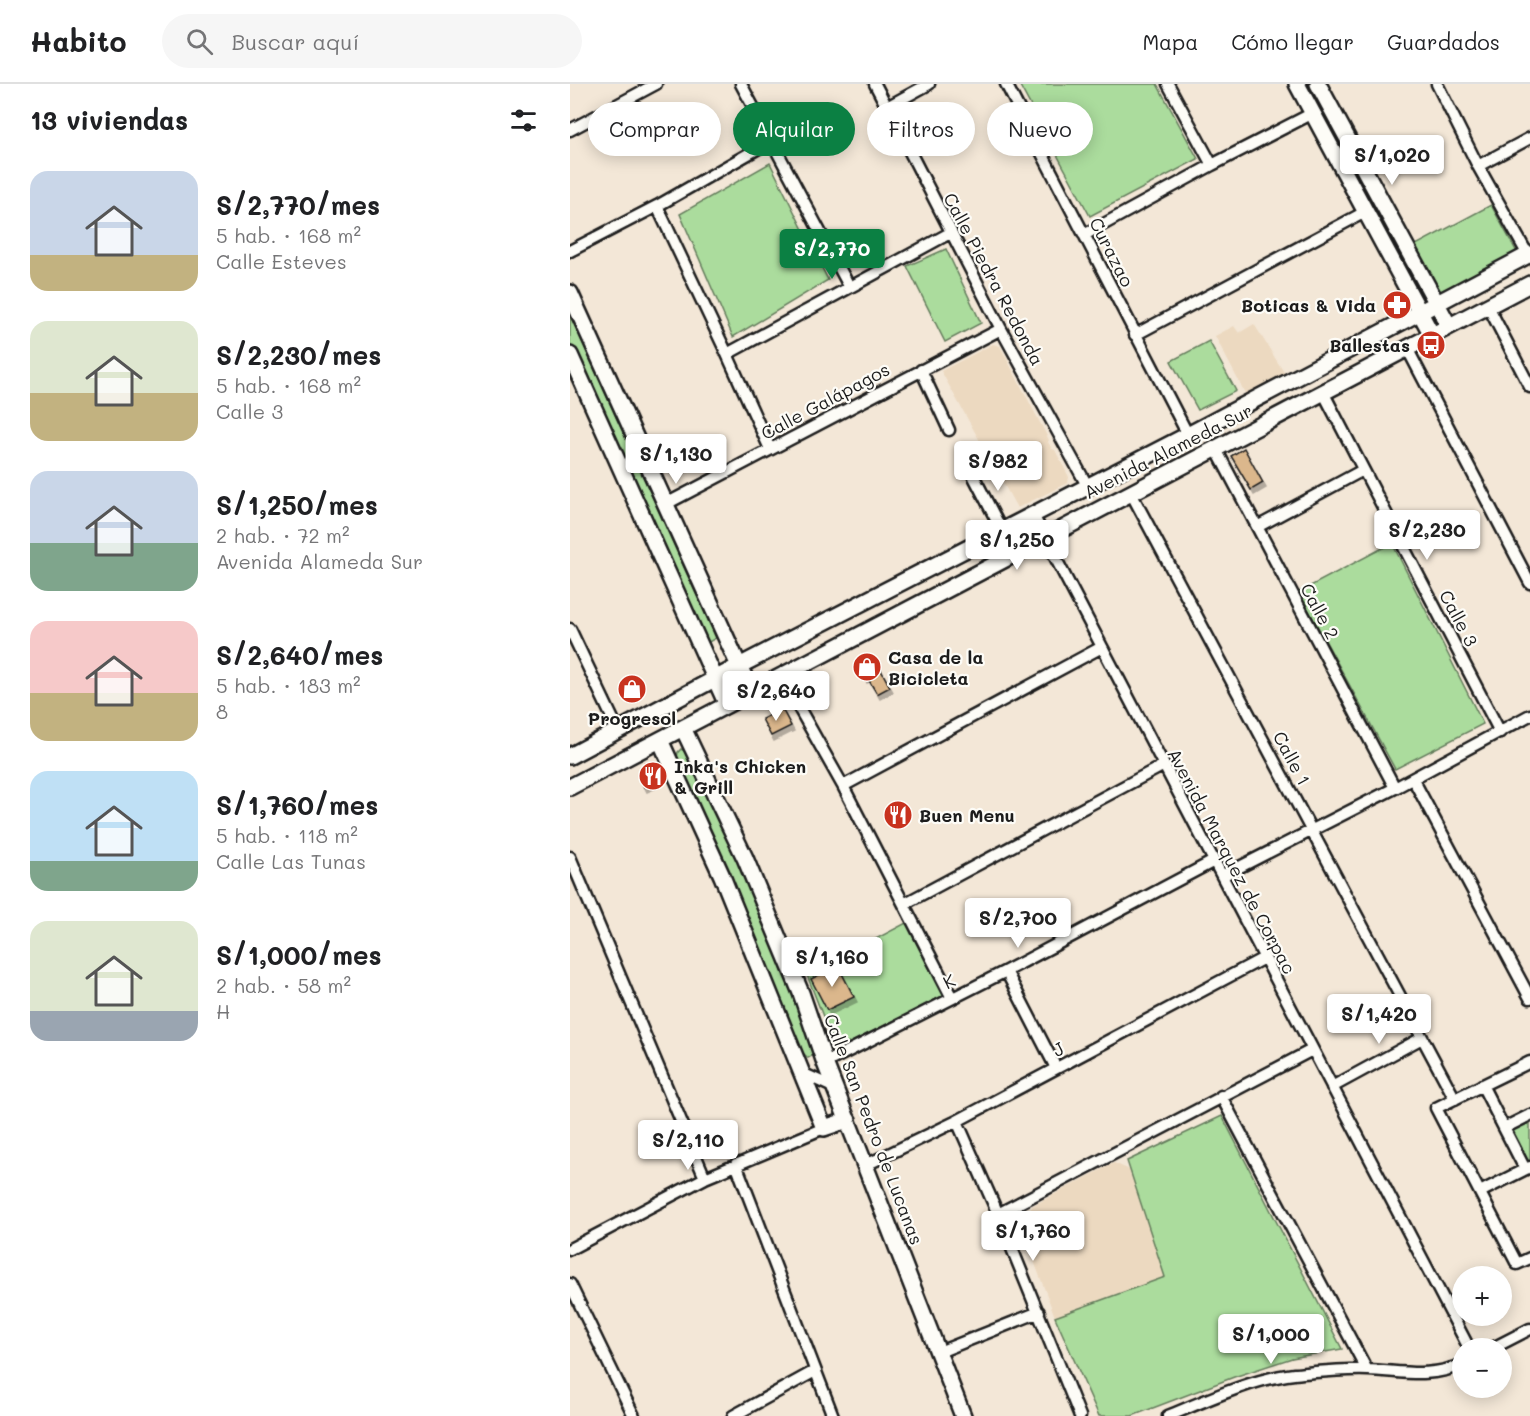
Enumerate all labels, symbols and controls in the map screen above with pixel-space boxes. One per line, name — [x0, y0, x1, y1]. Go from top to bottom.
search box — [162, 14, 582, 68]
text: Habito — [30, 23, 126, 59]
icon: search — [183, 25, 216, 58]
text: Buscar aquí — [231, 27, 359, 56]
text: Mapa — [1142, 28, 1198, 55]
text: Cómo llegar — [1231, 28, 1354, 55]
text: Guardados — [1387, 28, 1500, 55]
chip: Comprar — [588, 102, 721, 156]
chip: Alquilar — [733, 102, 855, 156]
chip: Filtros — [867, 102, 975, 156]
chip: Nuevo — [987, 102, 1093, 156]
text: 13 viviendas — [30, 103, 188, 137]
icon: filters — [507, 104, 540, 137]
pin: S/1,020 — [1337, 135, 1447, 186]
text: S/1,020 — [1354, 141, 1430, 167]
text: S/2,770/mes — [216, 188, 380, 222]
street label: Calle Piedra Redonda — [938, 188, 1050, 370]
icon: home — [78, 195, 150, 267]
street label: Curazao — [1084, 213, 1140, 291]
text: 5 hab. · 168 m² — [216, 222, 361, 248]
pin: S/2,770 — [777, 229, 887, 280]
text: S/2,770 — [794, 235, 870, 261]
text: Calle Esteves — [216, 248, 347, 274]
pharmacy icon: Boticas & Vida — [1381, 289, 1413, 321]
place label: Boticas & Vida — [1241, 293, 1376, 317]
bus stop icon: Ballestas — [1415, 329, 1447, 361]
place label: Ballestas — [1329, 333, 1410, 357]
text: S/2,230/mes — [216, 338, 381, 372]
icon: home — [78, 345, 150, 417]
street label: Calle Galápagos — [756, 357, 894, 445]
text: 5 hab. · 168 m² — [216, 372, 361, 398]
text: Calle 3 — [216, 398, 283, 424]
street label: Avenida Alameda Sur — [1080, 398, 1256, 504]
pin: S/1,130 — [621, 434, 731, 485]
text: S/1,130 — [640, 440, 712, 466]
pin: S/982 — [956, 441, 1040, 492]
text: S/982 — [968, 447, 1028, 473]
text: S/1,250/mes — [216, 488, 378, 522]
icon: home — [78, 495, 150, 567]
pin: S/2,230 — [1372, 510, 1482, 561]
text: S/2,230 — [1388, 516, 1466, 542]
pin: S/1,250 — [962, 520, 1072, 571]
text: 2 hab. · 72 m² — [216, 522, 350, 548]
text: S/1,250 — [980, 526, 1054, 552]
text: Avenida Alameda Sur — [216, 548, 423, 574]
street label: Calle 2 — [1295, 579, 1345, 643]
street label: Calle 3 — [1434, 586, 1484, 650]
text: S/2,640/mes — [216, 638, 383, 672]
icon: home — [78, 645, 150, 717]
place label: Casa de la Bicicleta — [888, 645, 984, 690]
shop icon: Casa de la Bicicleta — [851, 651, 883, 683]
pin: S/2,640 — [721, 671, 831, 722]
text: 5 hab. · 183 m² — [216, 672, 361, 698]
shop icon: Progresol — [616, 673, 648, 705]
text: S/2,640 — [736, 677, 816, 703]
text: 8 — [216, 698, 228, 724]
place label: Progresol — [588, 706, 676, 730]
street label: Calle 1 — [1268, 727, 1316, 789]
street label: Avenida Marquez de Corpac — [1162, 744, 1302, 978]
place label: Inka's Chicken & Grill — [674, 754, 806, 799]
restaurant icon: Inka's Chicken & Grill — [637, 760, 669, 792]
text: S/1,760/mes — [216, 788, 378, 822]
icon: home — [78, 795, 150, 867]
restaurant icon: Buen Menu — [882, 799, 914, 831]
place label: Buen Menu — [919, 803, 1015, 827]
text: 5 hab. · 118 m² — [216, 822, 358, 848]
text: Calle Las Tunas — [216, 848, 366, 874]
pin: S/2,700 — [963, 898, 1073, 949]
text: S/2,700 — [979, 904, 1057, 930]
pin: S/1,160 — [777, 937, 887, 988]
text: S/1,000/mes — [216, 938, 382, 972]
text: S/1,160 — [795, 943, 869, 969]
icon: home — [78, 945, 150, 1017]
street label: K — [939, 968, 959, 994]
text: 2 hab. · 58 m² — [216, 972, 351, 998]
pin: S/1,420 — [1324, 994, 1434, 1045]
text: H — [216, 998, 230, 1024]
text: S/1,420 — [1341, 1000, 1417, 1026]
street label: Calle San Pedro de Lucanas — [819, 1010, 929, 1248]
street label: J — [1048, 1036, 1068, 1062]
pin: S/2,110 — [633, 1120, 743, 1171]
text: S/2,110 — [652, 1126, 724, 1152]
pin: S/1,760 — [978, 1211, 1088, 1262]
text: S/1,760 — [995, 1217, 1071, 1243]
map controls — [1452, 1266, 1512, 1398]
button: + — [1452, 1266, 1512, 1326]
pin: S/1,000 — [1216, 1314, 1326, 1365]
text: S/1,000 — [1232, 1320, 1310, 1346]
button: − — [1452, 1338, 1512, 1398]

